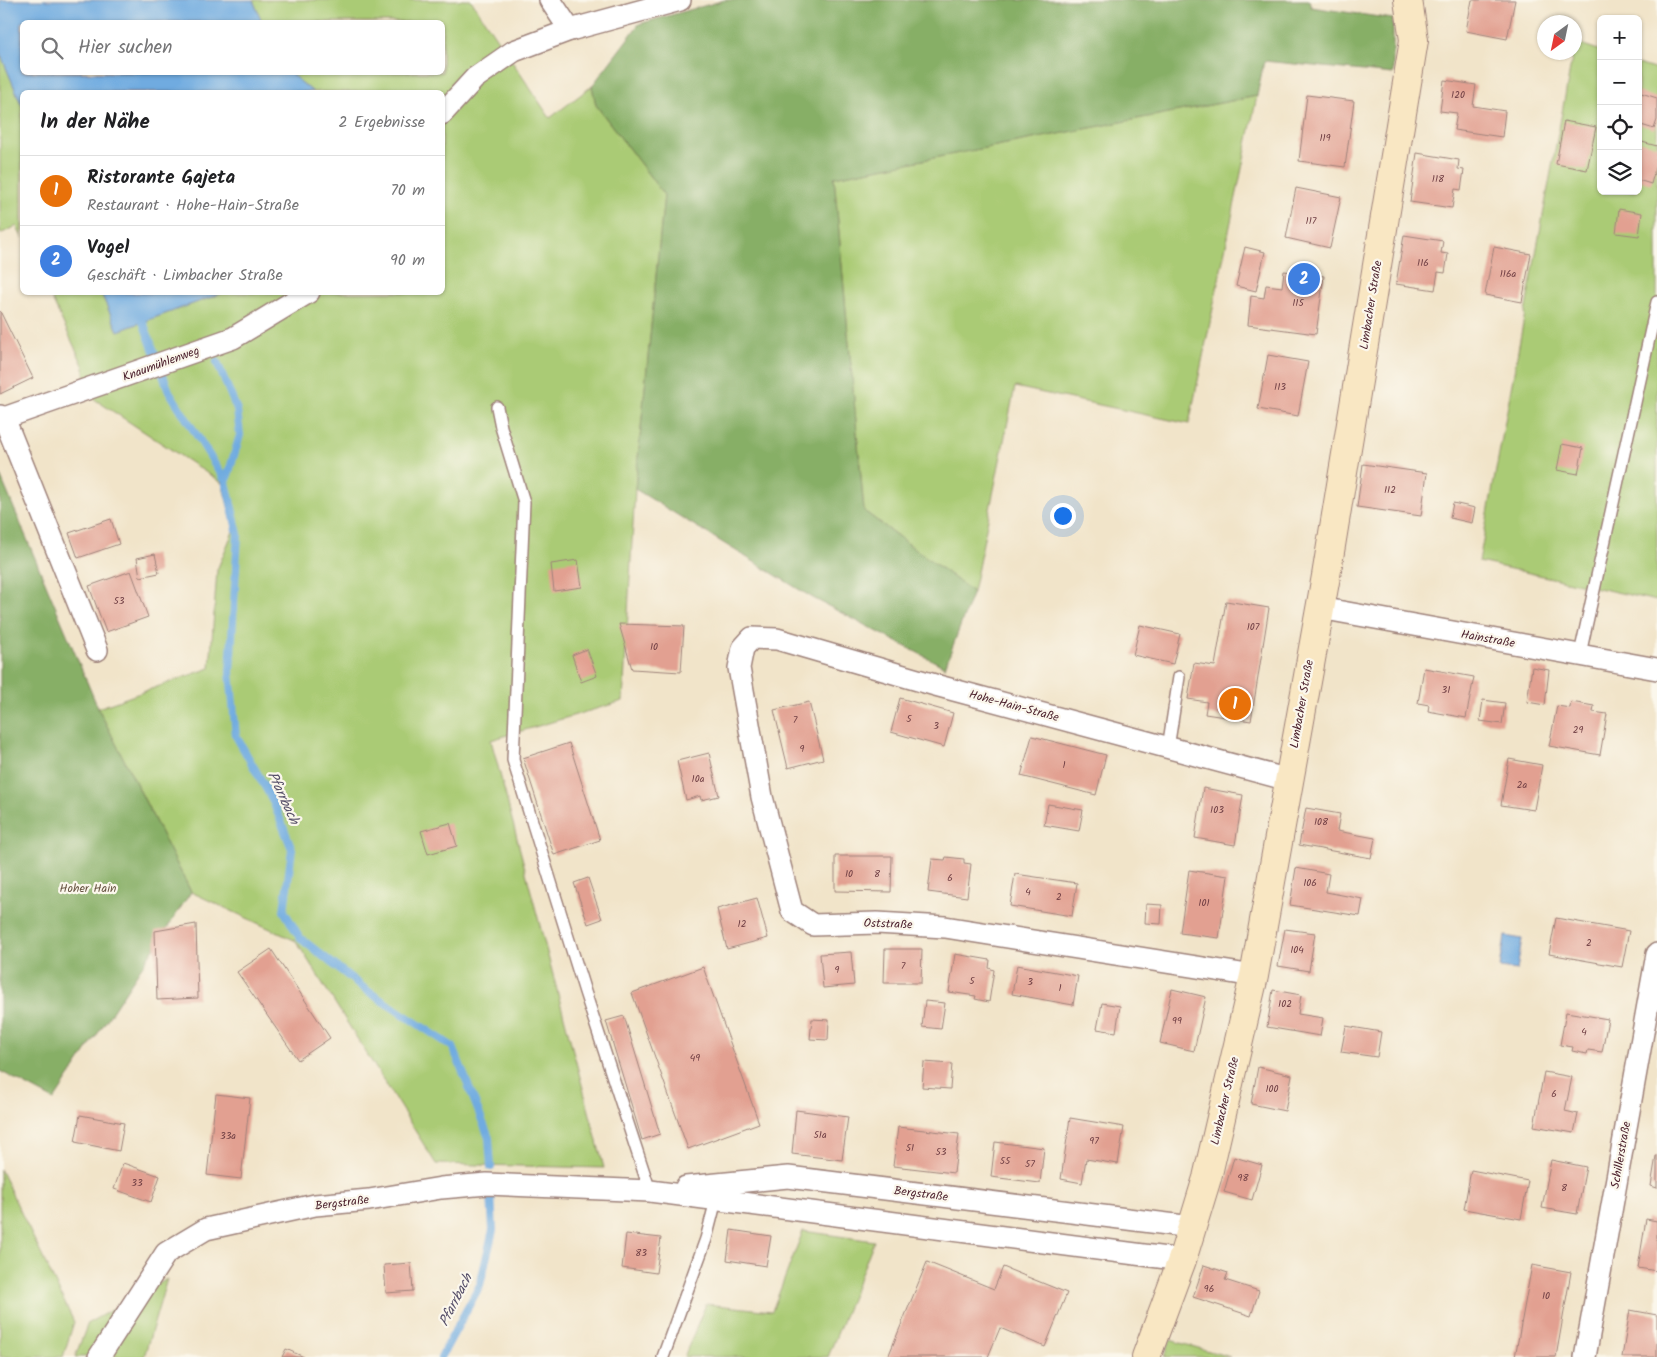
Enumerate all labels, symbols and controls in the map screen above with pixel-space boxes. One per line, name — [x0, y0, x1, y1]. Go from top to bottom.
north arrow — [1537, 15, 1582, 60]
map controls — [1597, 15, 1642, 195]
button: + — [1597, 15, 1642, 60]
search box — [20, 20, 445, 75]
text: Hier suchen — [78, 33, 172, 63]
icon: search — [38, 34, 66, 62]
button: − — [1597, 60, 1642, 105]
house number: 120 — [1451, 87, 1465, 103]
button: locate — [1597, 105, 1642, 150]
text: In der Nähe — [40, 106, 150, 139]
text: 2 Ergebnisse — [338, 110, 425, 135]
house number: 119 — [1319, 130, 1331, 146]
button: layers — [1597, 150, 1642, 195]
text: Ristorante Gajeta — [87, 163, 235, 193]
house number: 118 — [1432, 171, 1445, 187]
text: 1 — [54, 178, 58, 203]
text: 70 m — [390, 178, 425, 203]
text: Restaurant · Hohe-Hain-Straße — [87, 193, 299, 218]
house number: 117 — [1306, 213, 1317, 229]
text: Vogel — [87, 233, 129, 263]
text: 2 — [51, 248, 61, 273]
text: 90 m — [390, 248, 425, 273]
house number: 116 — [1417, 255, 1429, 271]
street label: Limbacher Straße — [1355, 259, 1388, 351]
pin: 2 — [1288, 260, 1320, 298]
text: Geschäft · Limbacher Straße — [87, 263, 283, 288]
house number: 116a — [1500, 266, 1517, 282]
house number: 115 — [1292, 295, 1304, 311]
street label: Knaumühlenweg — [120, 341, 202, 387]
house number: 113 — [1274, 379, 1286, 395]
house number: 112 — [1384, 482, 1396, 498]
your location — [1050, 503, 1076, 529]
house number: 53 — [113, 593, 125, 609]
house number: 107 — [1247, 619, 1260, 635]
street label: Hainstraße — [1459, 625, 1517, 653]
house number: 10 — [650, 639, 658, 655]
street label: Limbacher Straße — [1285, 658, 1319, 750]
house number: 31 — [1442, 682, 1450, 698]
street label: Hohe-Hain-Straße — [967, 685, 1062, 727]
pin: 1 — [1219, 685, 1251, 723]
house number: 5 — [906, 711, 912, 727]
house number: 7 — [793, 712, 798, 728]
house number: 3 — [933, 718, 939, 734]
house number: 29 — [1573, 722, 1583, 738]
house number: 9 — [800, 741, 805, 757]
house number: 1 — [1062, 757, 1066, 773]
water label: Pfarrbach — [261, 768, 306, 830]
house number: 10a — [692, 771, 705, 787]
house number: 2a — [1517, 777, 1528, 793]
house number: 103 — [1210, 802, 1224, 818]
house number: 108 — [1314, 814, 1329, 830]
house number: 10 — [845, 866, 853, 882]
house number: 8 — [874, 866, 881, 882]
house number: 6 — [947, 870, 953, 886]
house number: 106 — [1303, 875, 1317, 891]
park label: Hoher Hain — [59, 879, 117, 898]
house number: 4 — [1025, 884, 1031, 900]
house number: 2 — [1056, 889, 1062, 905]
house number: 101 — [1198, 895, 1210, 911]
street label: Oststraße — [863, 914, 913, 934]
house number: 12 — [738, 916, 747, 932]
house number: 2 — [1586, 935, 1592, 951]
house number: 104 — [1290, 942, 1304, 958]
house number: 7 — [901, 958, 906, 974]
house number: 9 — [835, 962, 840, 978]
house number: 5 — [969, 973, 975, 989]
house number: 3 — [1027, 974, 1033, 990]
house number: 1 — [1058, 980, 1062, 996]
house number: 102 — [1278, 996, 1292, 1012]
house number: 99 — [1172, 1013, 1182, 1029]
house number: 4 — [1581, 1024, 1587, 1040]
house number: 49 — [690, 1050, 700, 1066]
street label: Limbacher Straße — [1206, 1054, 1244, 1147]
house number: 100 — [1265, 1081, 1279, 1097]
house number: 6 — [1551, 1086, 1557, 1102]
street label: Schillerstraße — [1606, 1119, 1636, 1190]
house number: 51a — [813, 1127, 827, 1143]
house number: 33a — [220, 1128, 236, 1144]
house number: 97 — [1089, 1133, 1099, 1149]
house number: 51 — [906, 1140, 914, 1156]
house number: 53 — [935, 1144, 947, 1160]
house number: 55 — [1000, 1153, 1011, 1169]
house number: 57 — [1025, 1156, 1035, 1172]
house number: 98 — [1238, 1170, 1249, 1186]
house number: 33 — [131, 1175, 143, 1191]
house number: 8 — [1561, 1180, 1568, 1196]
street label: Bergstraße — [893, 1181, 950, 1207]
street label: Bergstraße — [314, 1190, 371, 1216]
house number: 83 — [635, 1245, 647, 1261]
water label: Pfarrbach — [433, 1269, 479, 1330]
house number: 96 — [1204, 1281, 1214, 1297]
house number: 10 — [1542, 1288, 1550, 1304]

